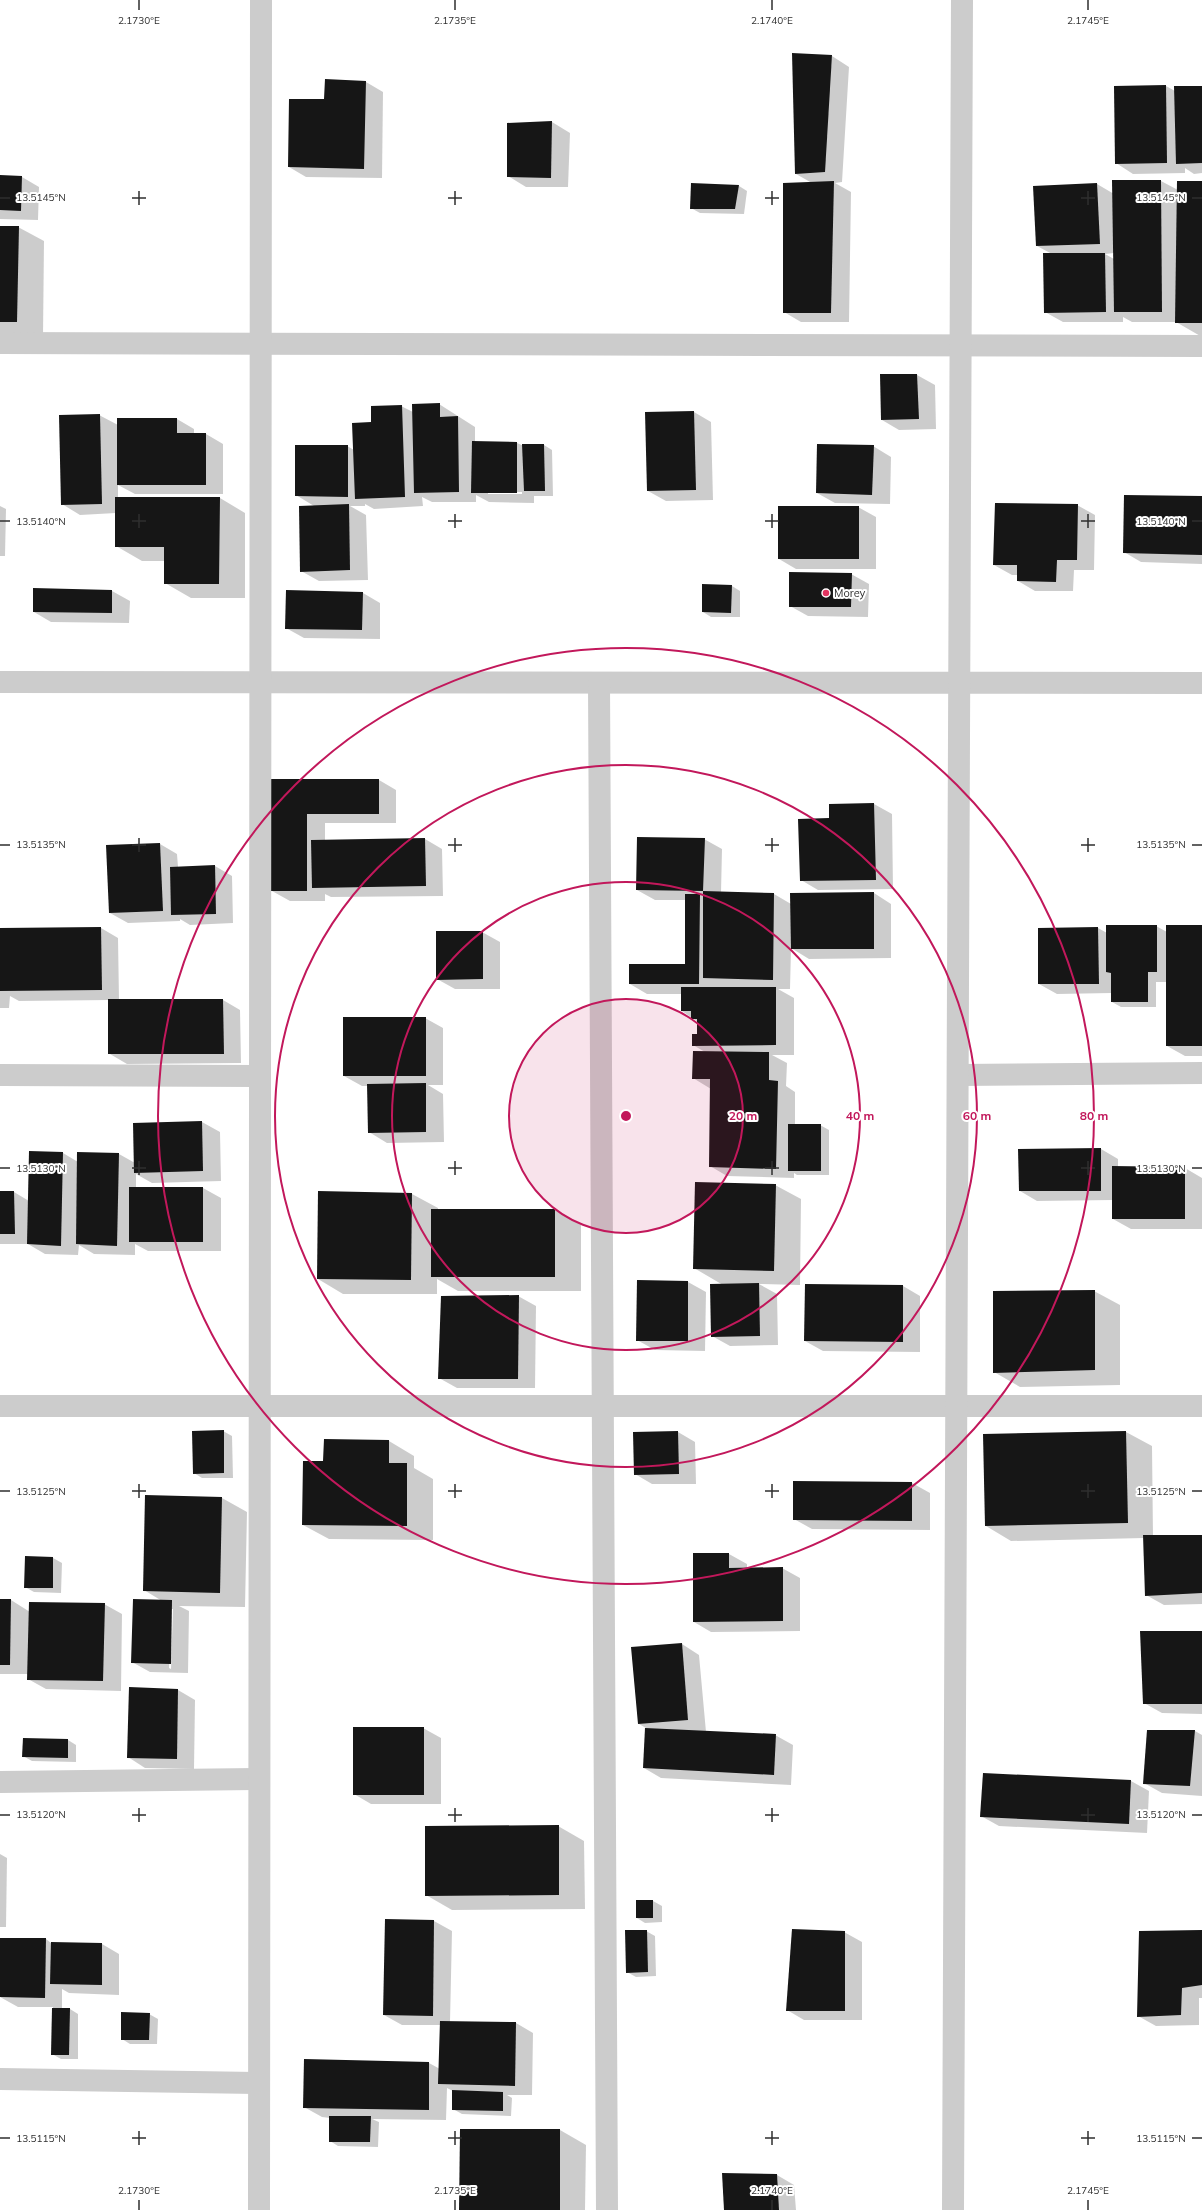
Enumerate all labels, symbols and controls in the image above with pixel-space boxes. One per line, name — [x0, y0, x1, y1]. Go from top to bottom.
text: 2.1730°E — [118, 14, 160, 27]
text: 2.1735°E — [434, 14, 476, 27]
text: 2.1740°E — [751, 14, 793, 27]
text: 2.1745°E — [1067, 14, 1109, 27]
text: 13.5145°N — [16, 191, 66, 204]
text: 13.5145°N — [1136, 191, 1186, 204]
text: 13.5140°N — [16, 515, 66, 528]
text: 13.5140°N — [1136, 515, 1186, 528]
place label: Morey — [834, 586, 866, 600]
marker: Morey — [821, 588, 831, 598]
text: 13.5135°N — [16, 838, 66, 851]
text: 13.5135°N — [1136, 838, 1186, 851]
text: 20 m — [729, 1108, 757, 1123]
text: 40 m — [846, 1108, 874, 1123]
text: 60 m — [963, 1108, 991, 1123]
text: 80 m — [1080, 1108, 1108, 1123]
centre of rings — [619, 1109, 633, 1123]
text: 13.5130°N — [16, 1162, 66, 1175]
text: 13.5130°N — [1136, 1162, 1186, 1175]
text: 13.5125°N — [16, 1485, 66, 1498]
text: 13.5125°N — [1136, 1485, 1186, 1498]
text: 13.5120°N — [16, 1808, 66, 1821]
text: 13.5120°N — [1136, 1808, 1186, 1821]
text: 13.5115°N — [16, 2132, 66, 2145]
text: 13.5115°N — [1136, 2132, 1186, 2145]
text: 2.1730°E — [118, 2184, 160, 2197]
text: 2.1735°E — [434, 2184, 476, 2197]
text: 2.1740°E — [751, 2184, 793, 2197]
text: 2.1745°E — [1067, 2184, 1109, 2197]

